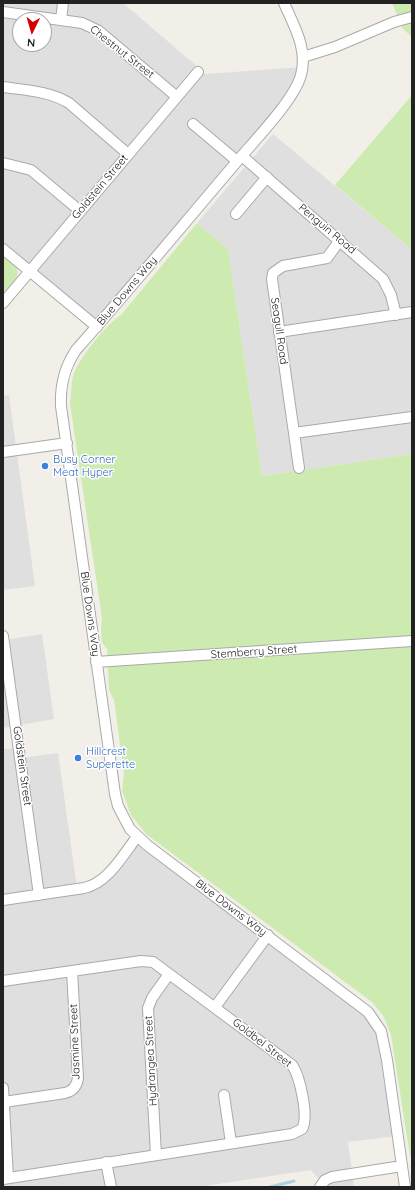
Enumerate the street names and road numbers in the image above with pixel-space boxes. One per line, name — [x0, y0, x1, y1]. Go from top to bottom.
street label: Chestnut Street — [87, 23, 157, 81]
street label: Goldstein Street — [69, 152, 131, 222]
street label: Penguin Road — [296, 201, 358, 257]
street label: Blue Downs Way — [94, 254, 160, 328]
street label: Seagull Road — [268, 297, 290, 365]
street label: Blue Downs Way — [77, 571, 103, 657]
street label: Stemberry Street — [210, 642, 298, 662]
street label: Goldstein Street — [10, 725, 34, 807]
street label: Blue Downs Way — [193, 877, 269, 939]
street label: Jasmine Street — [67, 1004, 83, 1080]
street label: Hydrangea Street — [142, 1015, 160, 1107]
street label: Goldbel Street — [230, 1016, 294, 1070]

